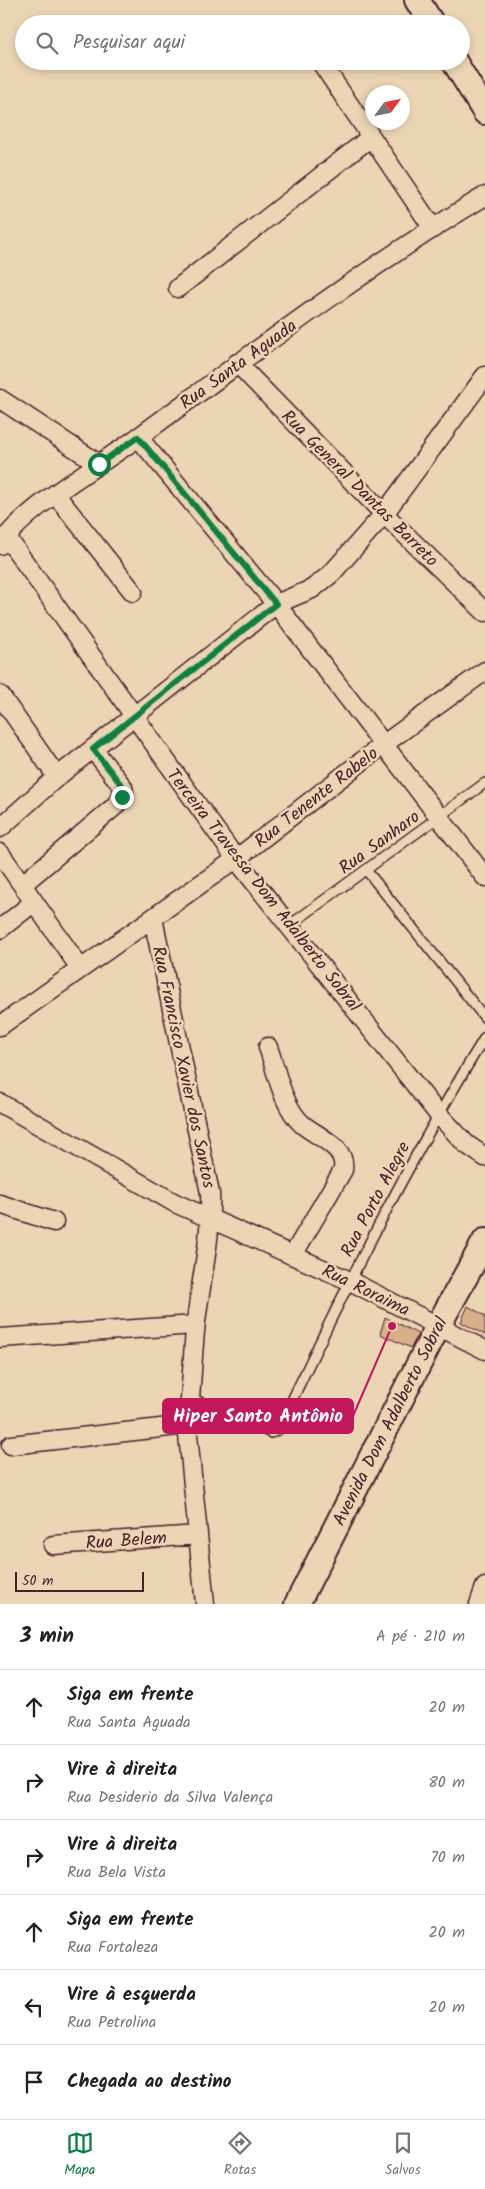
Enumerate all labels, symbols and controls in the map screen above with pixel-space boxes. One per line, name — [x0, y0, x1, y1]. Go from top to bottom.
search box — [15, 15, 470, 70]
text: Pesquisar aqui — [73, 28, 185, 58]
icon: search — [33, 29, 61, 57]
north arrow — [365, 85, 410, 130]
street label: Rua Santa Aguada — [174, 313, 304, 418]
street label: Rua General Dantas Barreto — [274, 404, 444, 574]
route start — [88, 453, 111, 476]
street label: Rua Tenente Rabelo — [248, 740, 385, 856]
street label: Terceira Travessa Dom Adalberto Sobral — [158, 763, 368, 1019]
route end — [111, 786, 134, 809]
street label: Rua Sanharo — [333, 804, 427, 883]
street label: Rua Francisco Xavier dos Santos — [143, 944, 222, 1191]
street label: Rua Porto Alegre — [334, 1137, 419, 1263]
street label: Rua Roraima — [316, 1258, 414, 1325]
street label: Avenida Dom Adalberto Sobral — [326, 1311, 457, 1532]
callout: Hiper Santo Antônio — [163, 1399, 353, 1433]
text: Hiper Santo Antônio — [173, 1402, 343, 1432]
street label: Rua Belem — [85, 1524, 168, 1559]
scale bar — [15, 1569, 144, 1592]
text: 50 m — [22, 1570, 53, 1592]
text: 3 min — [20, 1620, 74, 1653]
text: A pé · 210 m — [376, 1624, 465, 1649]
text: Siga em frente — [67, 1680, 194, 1710]
icon: ahead — [20, 1693, 48, 1721]
text: 20 m — [429, 1695, 465, 1720]
text: Rua Santa Aguada — [67, 1710, 191, 1735]
text: Vire à direita — [67, 1755, 177, 1785]
icon: right — [20, 1768, 48, 1796]
text: 80 m — [428, 1770, 465, 1795]
text: Rua Desiderio da Silva Valença — [67, 1785, 273, 1810]
text: Vire à direita — [67, 1830, 177, 1860]
icon: right — [20, 1843, 48, 1871]
text: 70 m — [430, 1845, 465, 1870]
text: Rua Bela Vista — [67, 1860, 166, 1885]
text: Siga em frente — [67, 1905, 194, 1935]
icon: ahead — [20, 1918, 48, 1946]
text: 20 m — [429, 1920, 465, 1945]
text: Rua Fortaleza — [67, 1935, 158, 1960]
text: Vire à esquerda — [67, 1980, 196, 2010]
icon: left — [20, 1993, 48, 2021]
text: 20 m — [429, 1995, 465, 2020]
text: Rua Petrolina — [67, 2010, 156, 2035]
text: Chegada ao destino — [67, 2067, 232, 2097]
icon: arrive — [20, 2068, 48, 2096]
tab: Mapa — [64, 2129, 95, 2181]
tab: Rotas — [224, 2129, 256, 2181]
tab: Salvos — [385, 2129, 421, 2181]

